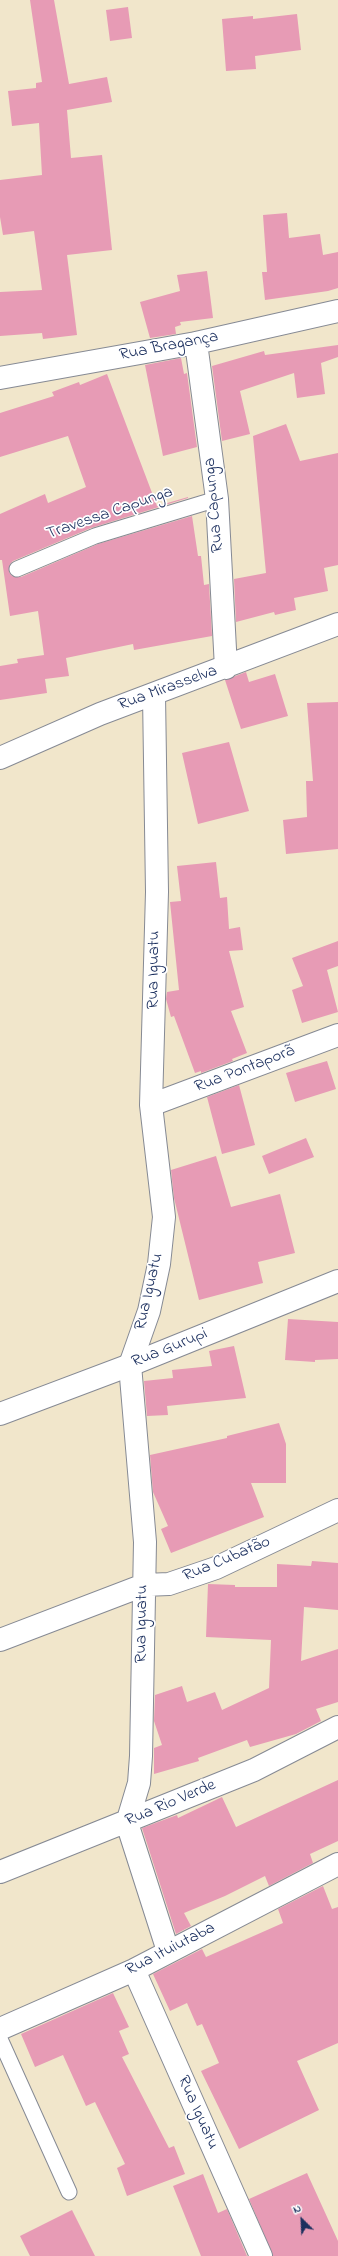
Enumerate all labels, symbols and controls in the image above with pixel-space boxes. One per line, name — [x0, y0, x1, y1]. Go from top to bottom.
street label: Rua Bragança — [118, 327, 220, 367]
street label: Rua Capunga — [201, 457, 229, 553]
street label: Travessa Capunga — [44, 483, 176, 545]
street label: Rua Mirasselva — [116, 662, 220, 716]
street label: Rua Iguatu — [144, 931, 166, 1009]
street label: Rua Pontaporã — [192, 1042, 298, 1098]
street label: Rua Iguatu — [131, 1252, 169, 1332]
street label: Rua Gurupi — [129, 1325, 211, 1373]
street label: Rua Cubatão — [180, 1532, 274, 1588]
street label: Rua Iguatu — [132, 1585, 154, 1663]
street label: Rua Rio Verde — [123, 1776, 219, 1832]
street label: Rua Ituiutaba — [123, 1919, 219, 1981]
street label: Rua Iguatu — [172, 2073, 222, 2153]
north arrow — [282, 2200, 322, 2240]
text: N — [290, 2200, 304, 2218]

